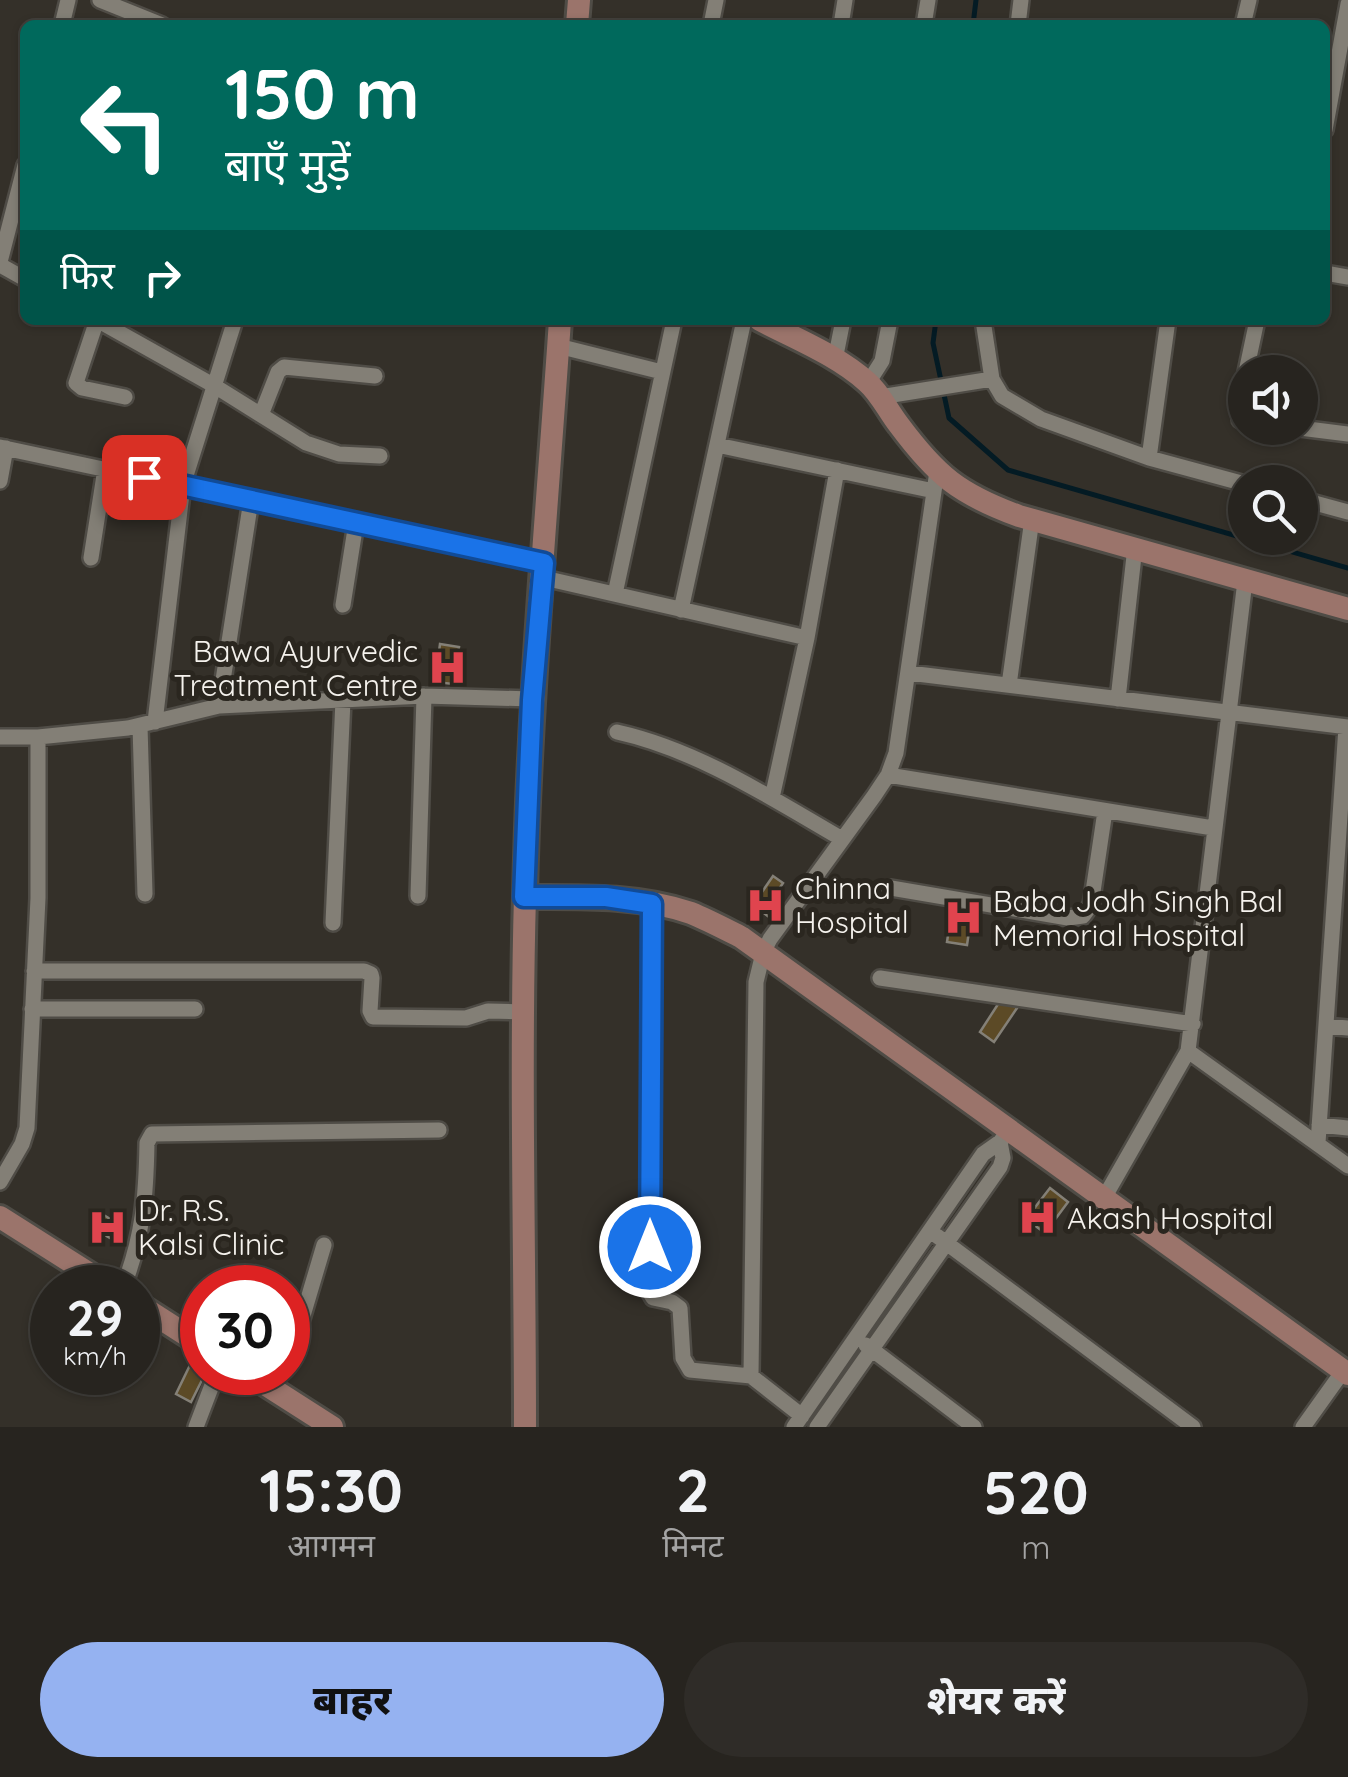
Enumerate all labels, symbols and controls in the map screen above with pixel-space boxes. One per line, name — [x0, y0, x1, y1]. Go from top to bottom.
text: 150 m — [225, 49, 420, 137]
icon: left — [60, 60, 190, 190]
text: बाएँ मुड़ें — [225, 136, 351, 192]
icon: right — [135, 250, 190, 305]
text: फिर — [60, 251, 115, 299]
map controls — [1228, 355, 1318, 555]
button: sound — [1228, 355, 1318, 445]
pin — [102, 435, 187, 520]
icon: arrive — [117, 450, 172, 505]
button: search — [1228, 465, 1318, 555]
place label: Bawa Ayurvedic Treatment Centre — [173, 632, 418, 704]
hospital icon: Bawa Ayurvedic Treatment Centre — [427, 647, 469, 689]
place label: Chinna Hospital — [795, 869, 909, 941]
place label: Baba Jodh Singh Bal Memorial Hospital — [993, 882, 1283, 954]
hospital icon: Chinna Hospital — [744, 884, 786, 926]
hospital icon: Baba Jodh Singh Bal Memorial Hospital — [942, 897, 984, 939]
place label: Dr. R.S. Kalsi Clinic — [138, 1191, 284, 1263]
position arrow — [598, 1195, 702, 1299]
hospital icon: Akash Hospital — [1016, 1197, 1058, 1239]
place label: Akash Hospital — [1067, 1199, 1273, 1237]
hospital icon: Dr. R.S. Kalsi Clinic — [87, 1206, 129, 1248]
speed limit sign: 30 — [180, 1265, 310, 1395]
text: 29 — [67, 1286, 123, 1349]
text: km/h — [63, 1340, 127, 1371]
text: 15:30 — [259, 1452, 403, 1527]
text: 2 — [676, 1452, 710, 1527]
text: 520 — [983, 1454, 1089, 1529]
text: आगमन — [287, 1525, 375, 1565]
text: मिनट — [662, 1525, 724, 1565]
text: m — [1021, 1527, 1050, 1567]
button: बाहर — [40, 1642, 664, 1757]
button: शेयर करें — [684, 1642, 1308, 1757]

